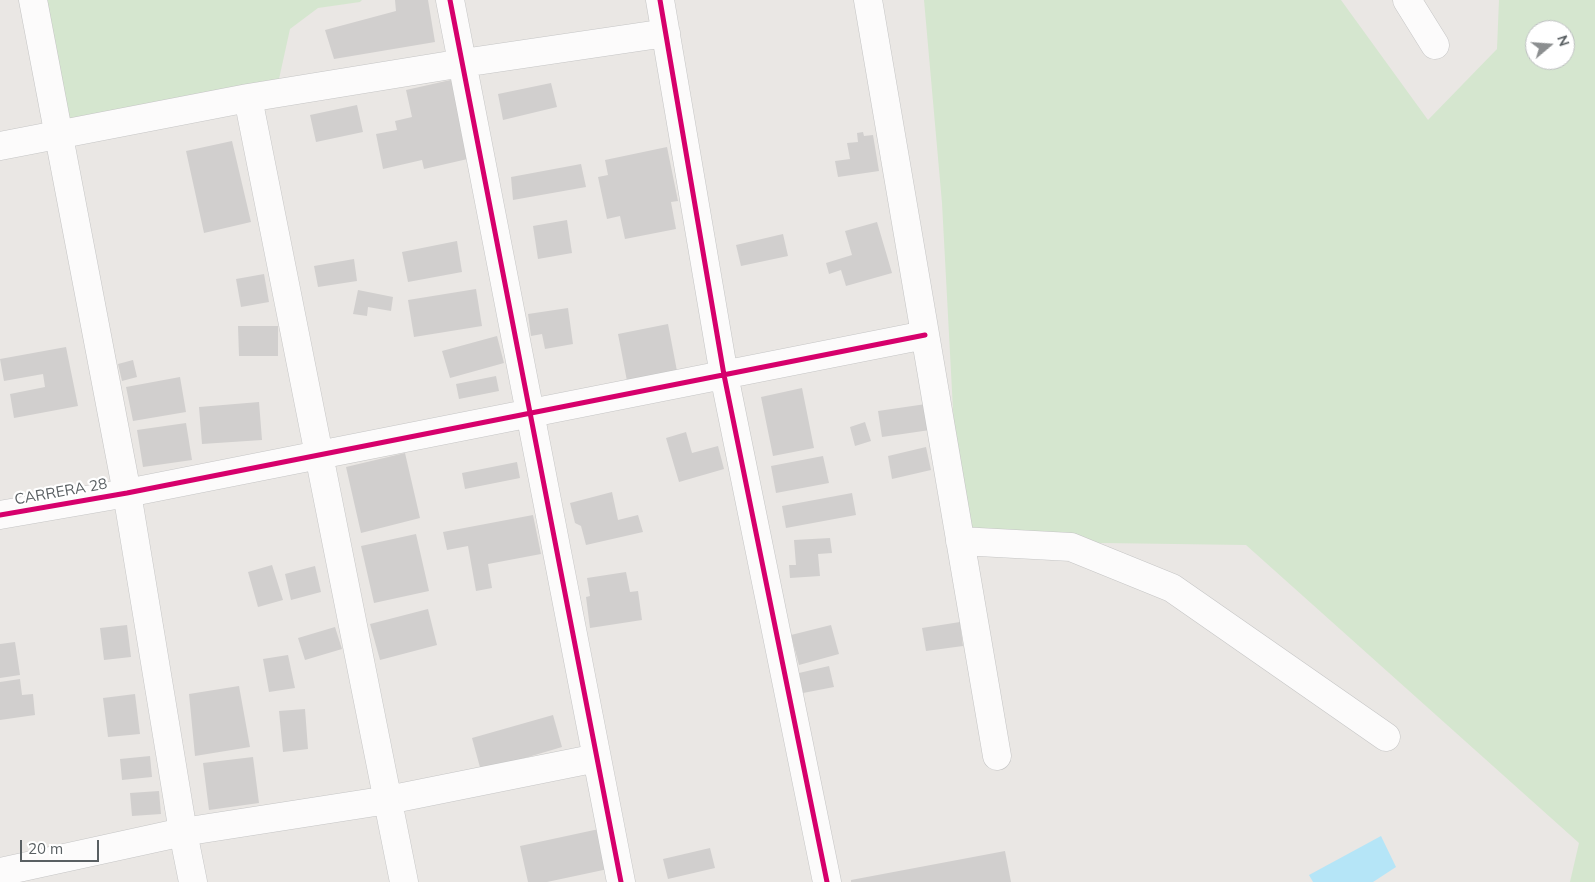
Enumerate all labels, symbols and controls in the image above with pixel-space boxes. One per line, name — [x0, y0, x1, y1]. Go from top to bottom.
north arrow — [1525, 20, 1575, 70]
text: N — [1553, 33, 1574, 48]
street label: CARRERA 28 — [13, 475, 109, 509]
scale bar — [22, 830, 101, 862]
text: 20 m — [28, 839, 63, 858]

